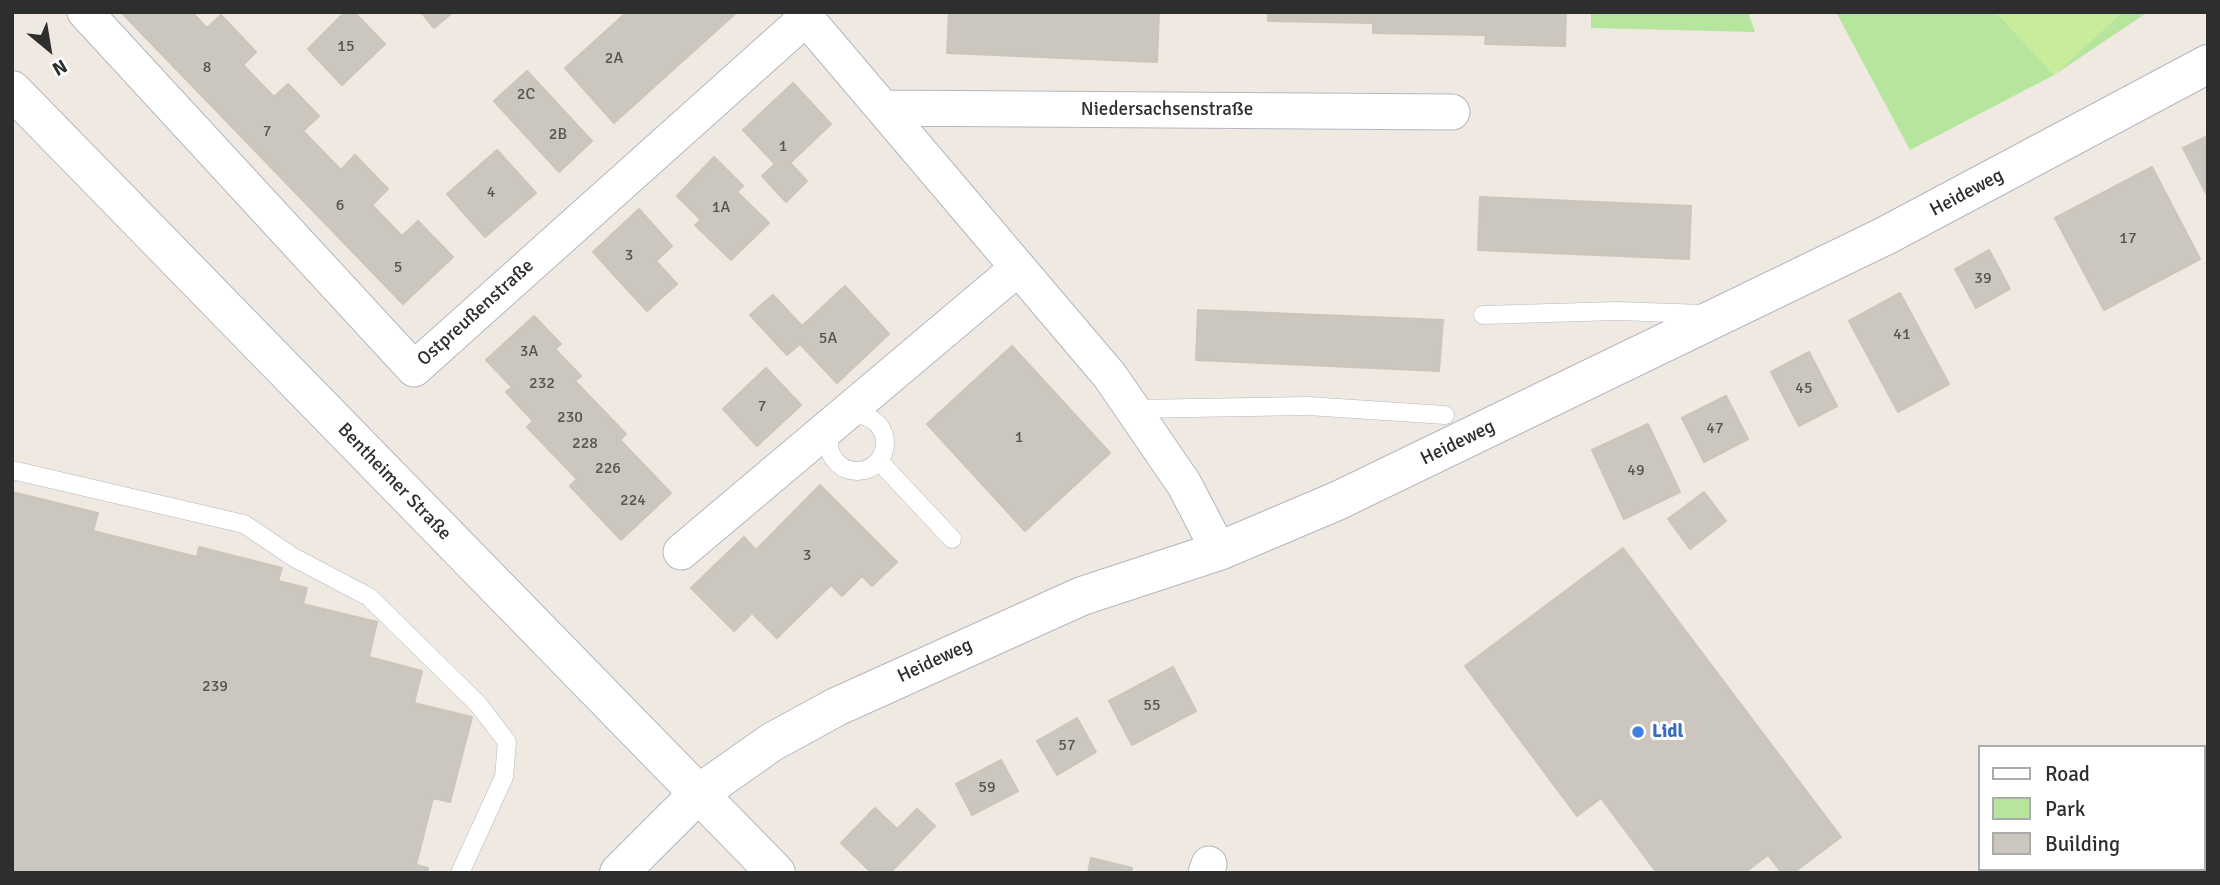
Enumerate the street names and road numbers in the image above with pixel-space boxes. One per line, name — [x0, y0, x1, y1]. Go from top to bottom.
street label: Niedersachsenstraße — [1081, 99, 1253, 121]
street label: Heideweg — [1926, 164, 2008, 222]
street label: Ostpreußenstraße — [413, 255, 539, 371]
street label: Heideweg — [1417, 415, 1499, 471]
street label: Bentheimer Straße — [332, 419, 456, 545]
street label: Heideweg — [894, 634, 976, 688]

